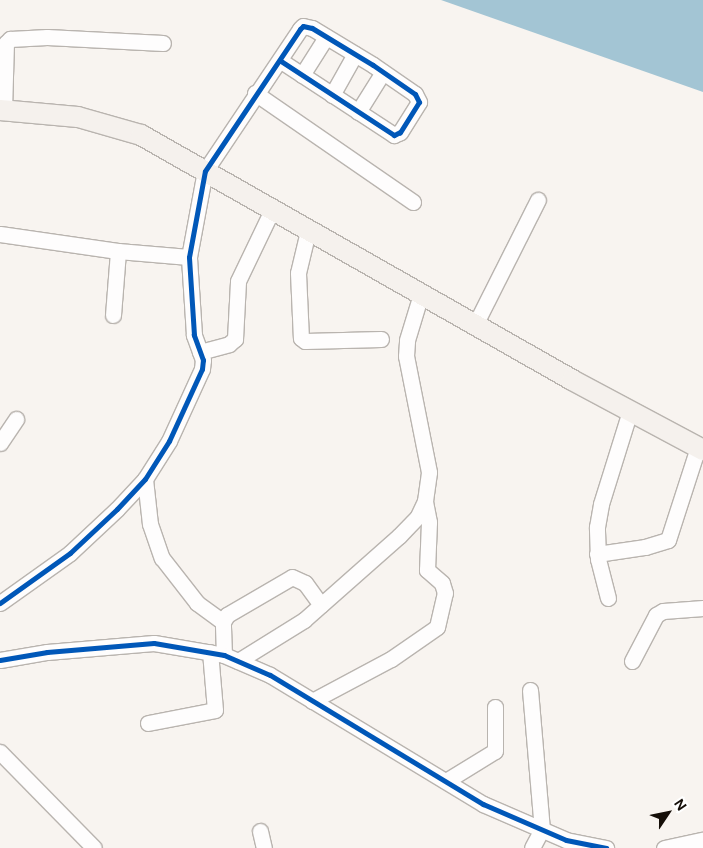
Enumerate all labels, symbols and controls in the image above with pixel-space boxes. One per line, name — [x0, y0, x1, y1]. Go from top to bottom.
north arrow — [643, 788, 693, 838]
text: N — [670, 795, 691, 814]

